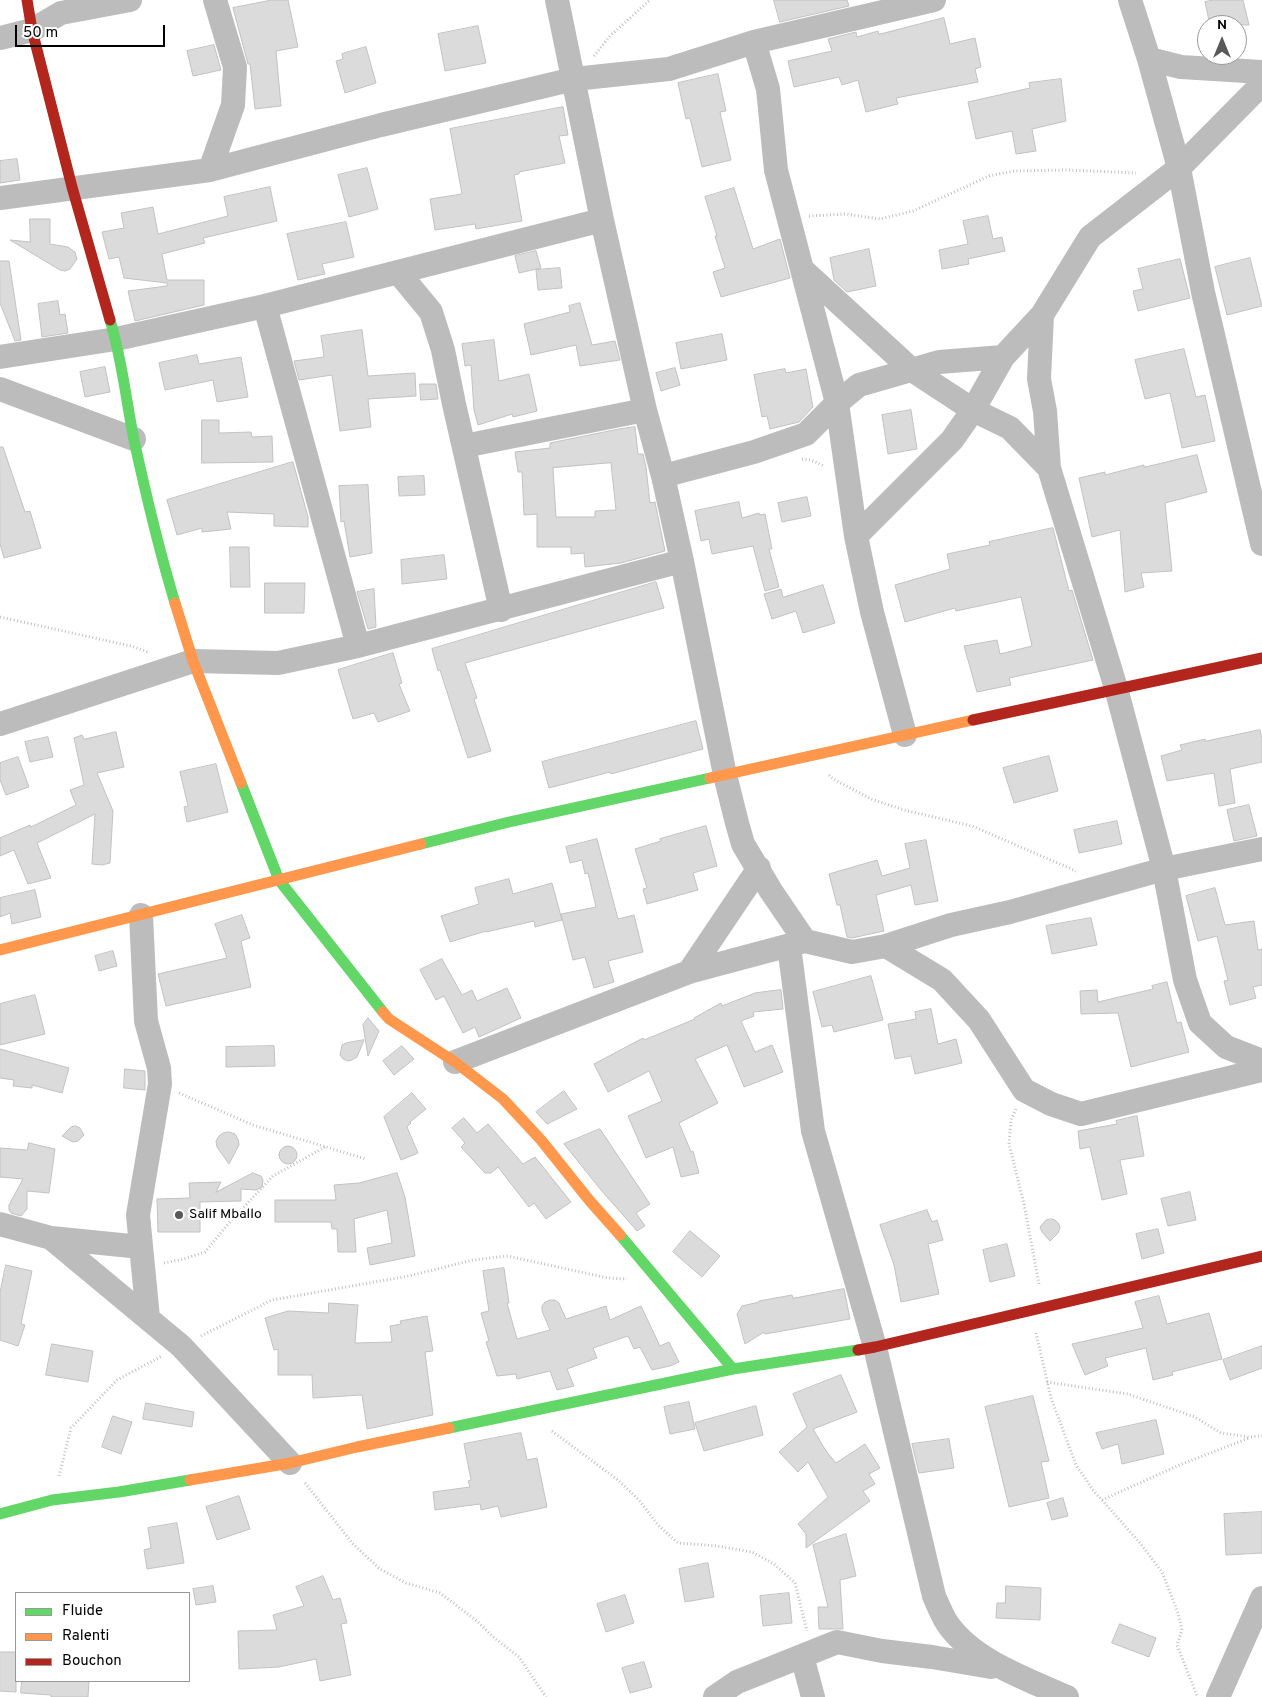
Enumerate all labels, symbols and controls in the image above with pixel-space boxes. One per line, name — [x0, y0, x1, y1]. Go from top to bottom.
scale bar — [18, 15, 168, 47]
north arrow — [1197, 15, 1247, 65]
text: N — [1217, 17, 1227, 34]
text: 50 m — [23, 24, 58, 43]
place label: Salif Mballo — [189, 1207, 262, 1223]
marker: Salif Mballo — [173, 1209, 185, 1221]
legend — [15, 1592, 190, 1682]
text: Fluide — [62, 1602, 103, 1621]
text: Ralenti — [62, 1627, 109, 1646]
text: Bouchon — [62, 1652, 122, 1671]

